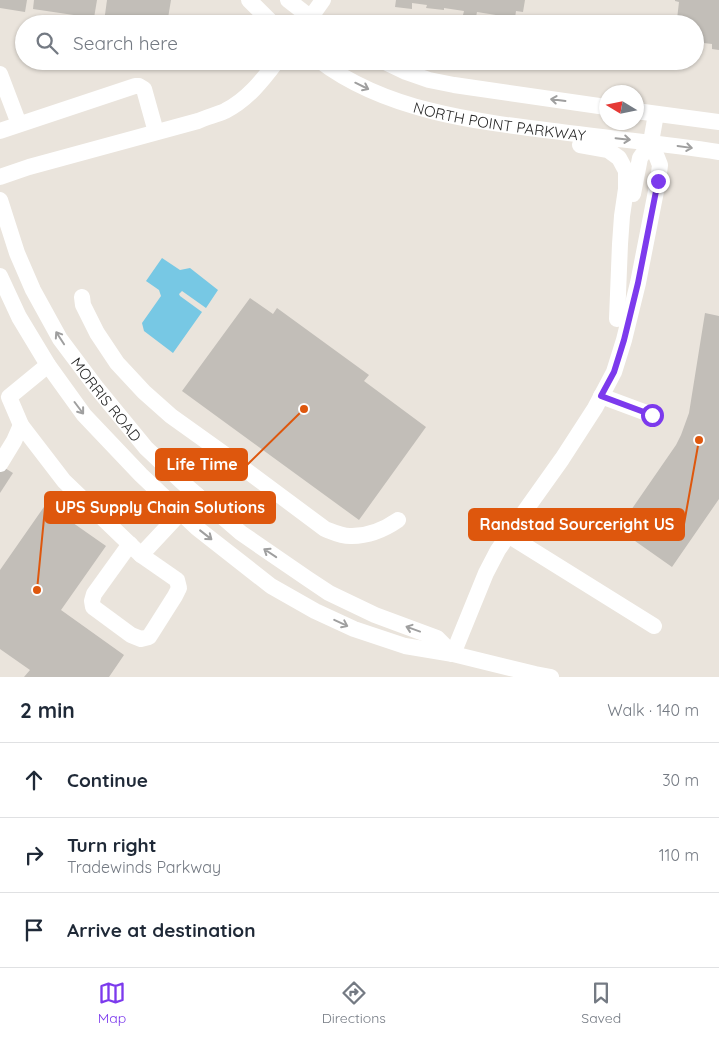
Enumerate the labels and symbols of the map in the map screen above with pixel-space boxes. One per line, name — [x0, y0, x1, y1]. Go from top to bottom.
one-way arrow — [354, 82, 369, 91]
north arrow — [599, 85, 644, 130]
one-way arrow — [551, 95, 567, 105]
street label: NORTH POINT PARKWAY — [411, 97, 588, 145]
one-way arrow — [615, 134, 631, 144]
one-way arrow — [677, 142, 693, 152]
route end — [647, 170, 670, 193]
one-way arrow — [55, 332, 65, 346]
street label: MORRIS ROAD — [67, 353, 146, 445]
one-way arrow — [74, 401, 84, 415]
route start — [641, 404, 664, 427]
callout: Life Time — [156, 449, 247, 480]
text: Life Time — [166, 454, 238, 474]
callout: UPS Supply Chain Solutions — [45, 492, 275, 523]
text: UPS Supply Chain Solutions — [55, 497, 265, 517]
callout: Randstad Sourceright US — [469, 509, 684, 540]
text: Randstad Sourceright US — [480, 514, 674, 534]
one-way arrow — [199, 530, 213, 540]
one-way arrow — [263, 548, 277, 558]
one-way arrow — [334, 619, 349, 629]
one-way arrow — [406, 624, 421, 633]

